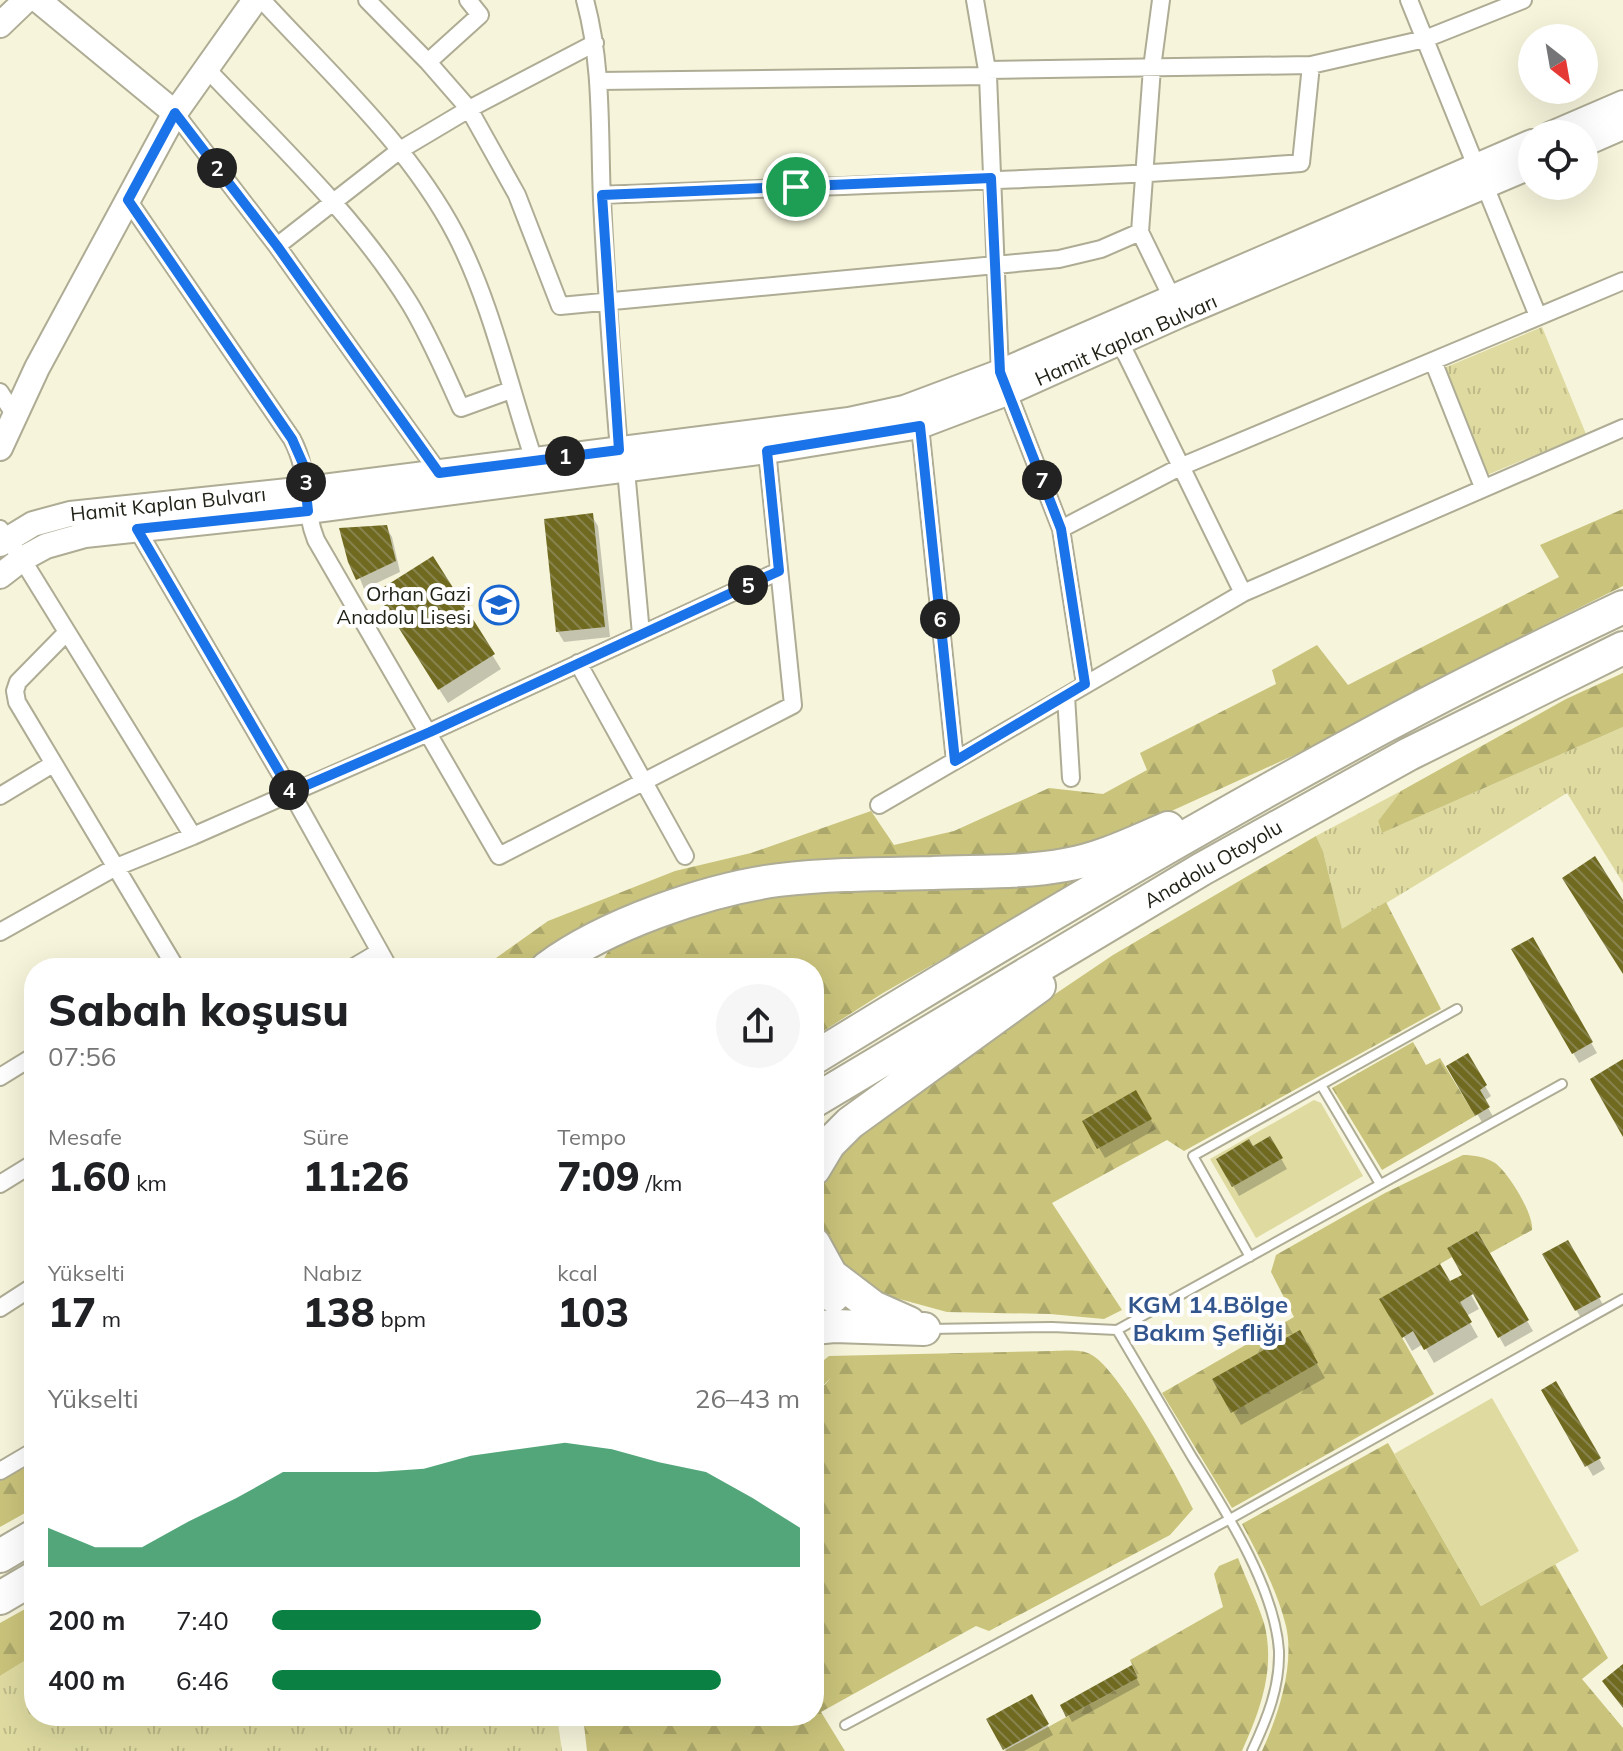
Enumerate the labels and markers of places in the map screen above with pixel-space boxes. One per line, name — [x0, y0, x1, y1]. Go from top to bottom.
pin: 2 — [197, 148, 237, 188]
pin — [762, 153, 830, 221]
pin: 1 — [545, 436, 585, 476]
pin: 7 — [1022, 460, 1062, 500]
pin: 3 — [286, 462, 326, 502]
pin: 5 — [728, 565, 768, 605]
place label: Orhan Gazi Anadolu Lisesi — [337, 581, 471, 629]
school or university icon: Orhan Gazi Anadolu Lisesi — [478, 584, 520, 626]
pin: 6 — [920, 599, 960, 639]
pin: 4 — [269, 770, 309, 810]

